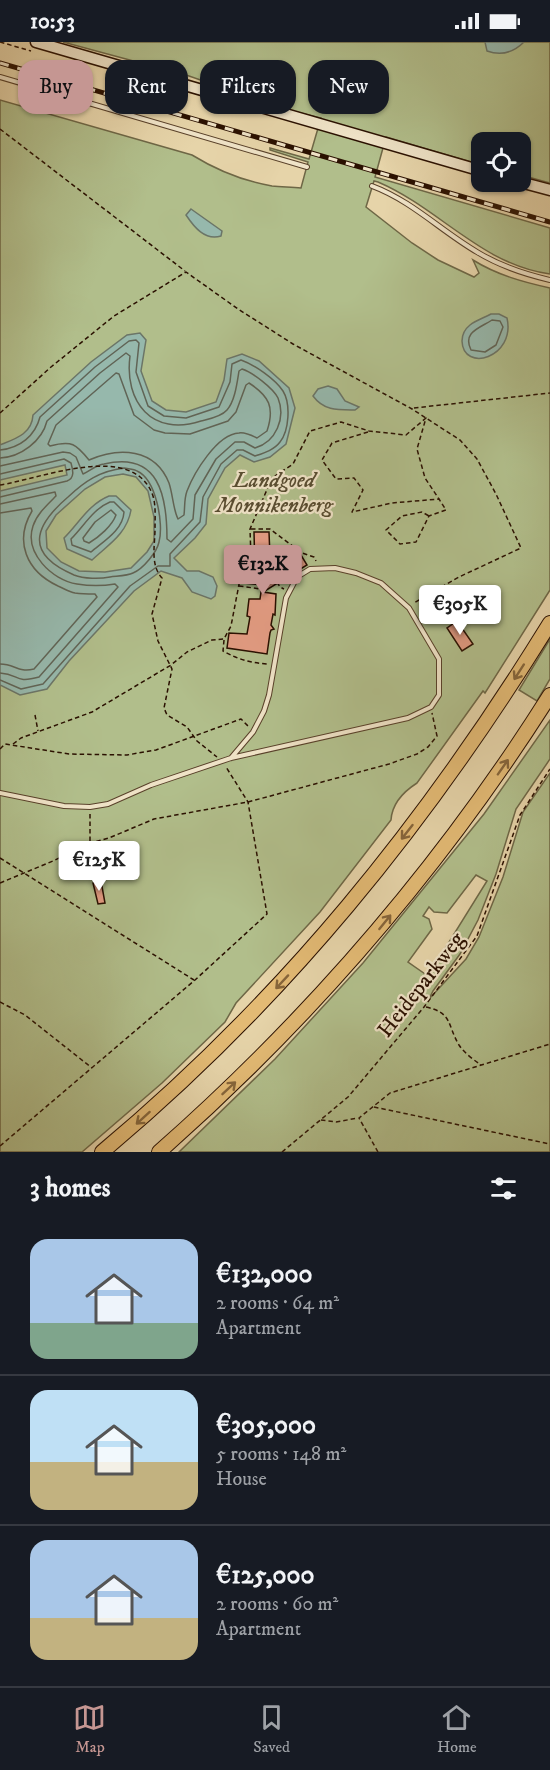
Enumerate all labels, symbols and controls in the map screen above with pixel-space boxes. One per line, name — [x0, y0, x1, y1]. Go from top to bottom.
text: 10:53 — [30, 8, 75, 35]
chip: Buy — [18, 60, 93, 114]
chip: Rent — [105, 60, 188, 114]
chip: Filters — [200, 60, 296, 114]
chip: New — [308, 60, 389, 114]
map controls — [471, 132, 531, 192]
button: locate — [471, 132, 531, 192]
park label: Landgoed Monnikenberg — [214, 467, 334, 519]
pin: €132K — [221, 545, 305, 596]
text: €132K — [238, 552, 288, 577]
pin: €305K — [418, 585, 502, 636]
text: €305K — [433, 592, 487, 617]
one-way arrow — [512, 663, 524, 680]
one-way arrow — [497, 759, 509, 775]
one-way arrow — [400, 824, 413, 840]
pin: €125K — [57, 841, 141, 892]
text: €125K — [73, 848, 125, 873]
one-way arrow — [379, 914, 392, 930]
street label: Heideparkweg — [372, 927, 471, 1043]
one-way arrow — [276, 974, 290, 989]
one-way arrow — [222, 1081, 237, 1095]
one-way arrow — [135, 1111, 150, 1125]
text: 3 homes — [30, 1172, 110, 1205]
icon: filters — [487, 1172, 520, 1205]
text: €132,000 — [216, 1258, 313, 1291]
icon: home — [78, 1263, 150, 1335]
text: 2 rooms · 64 m² — [216, 1291, 339, 1316]
text: Apartment — [216, 1316, 301, 1341]
text: €305,000 — [216, 1409, 316, 1442]
icon: home — [78, 1414, 150, 1486]
text: 5 rooms · 148 m² — [216, 1442, 346, 1467]
text: House — [216, 1467, 267, 1492]
text: €125,000 — [216, 1559, 315, 1592]
icon: home — [78, 1564, 150, 1636]
text: 2 rooms · 60 m² — [216, 1592, 338, 1617]
text: Apartment — [216, 1617, 301, 1642]
tab: Map — [73, 1701, 106, 1757]
tab: Saved — [253, 1701, 290, 1757]
tab: Home — [437, 1701, 477, 1757]

